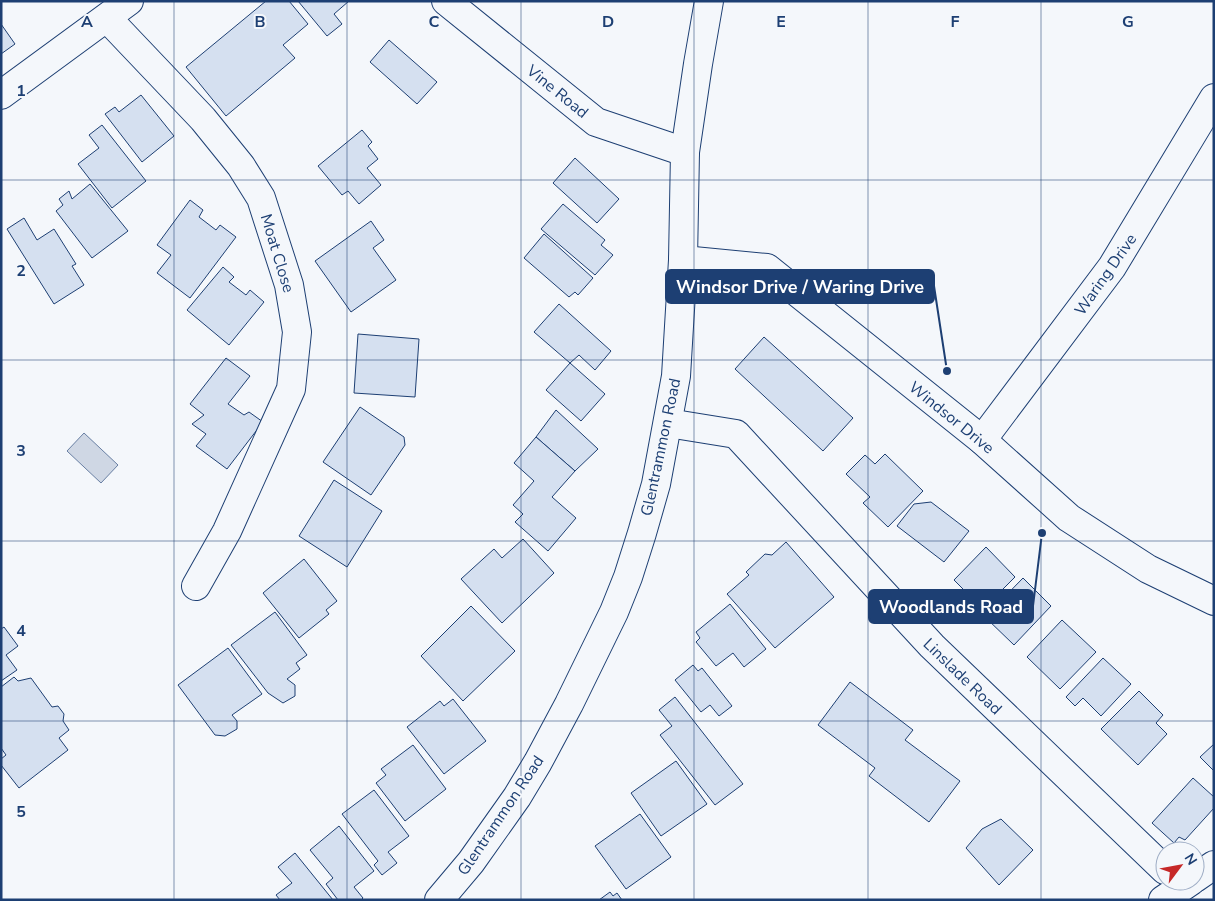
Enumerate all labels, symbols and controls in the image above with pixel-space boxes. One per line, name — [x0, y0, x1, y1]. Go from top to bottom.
text: A — [81, 11, 93, 33]
text: B — [254, 11, 266, 33]
text: C — [429, 11, 440, 33]
text: D — [602, 11, 614, 33]
text: E — [776, 11, 786, 33]
text: F — [951, 11, 960, 33]
text: G — [1122, 11, 1134, 33]
street label: Vine Road — [521, 59, 593, 124]
text: 1 — [16, 80, 26, 102]
street label: Moat Close — [255, 211, 299, 295]
street label: Waring Drive — [1070, 229, 1142, 320]
text: 2 — [16, 260, 26, 282]
callout: Windsor Drive / Waring Drive — [666, 270, 934, 303]
text: Windsor Drive / Waring Drive — [676, 275, 924, 299]
street label: Glentrammon Road — [636, 376, 686, 518]
street label: Windsor Drive — [904, 376, 999, 459]
text: 3 — [16, 440, 26, 462]
callout: Woodlands Road — [869, 590, 1033, 623]
text: Woodlands Road — [879, 595, 1023, 619]
text: 4 — [16, 620, 26, 642]
street label: Linslade Road — [918, 634, 1006, 720]
street label: Glentrammon Road — [452, 751, 549, 880]
text: 5 — [16, 801, 26, 823]
north arrow — [1155, 841, 1205, 891]
text: N — [1180, 850, 1201, 869]

